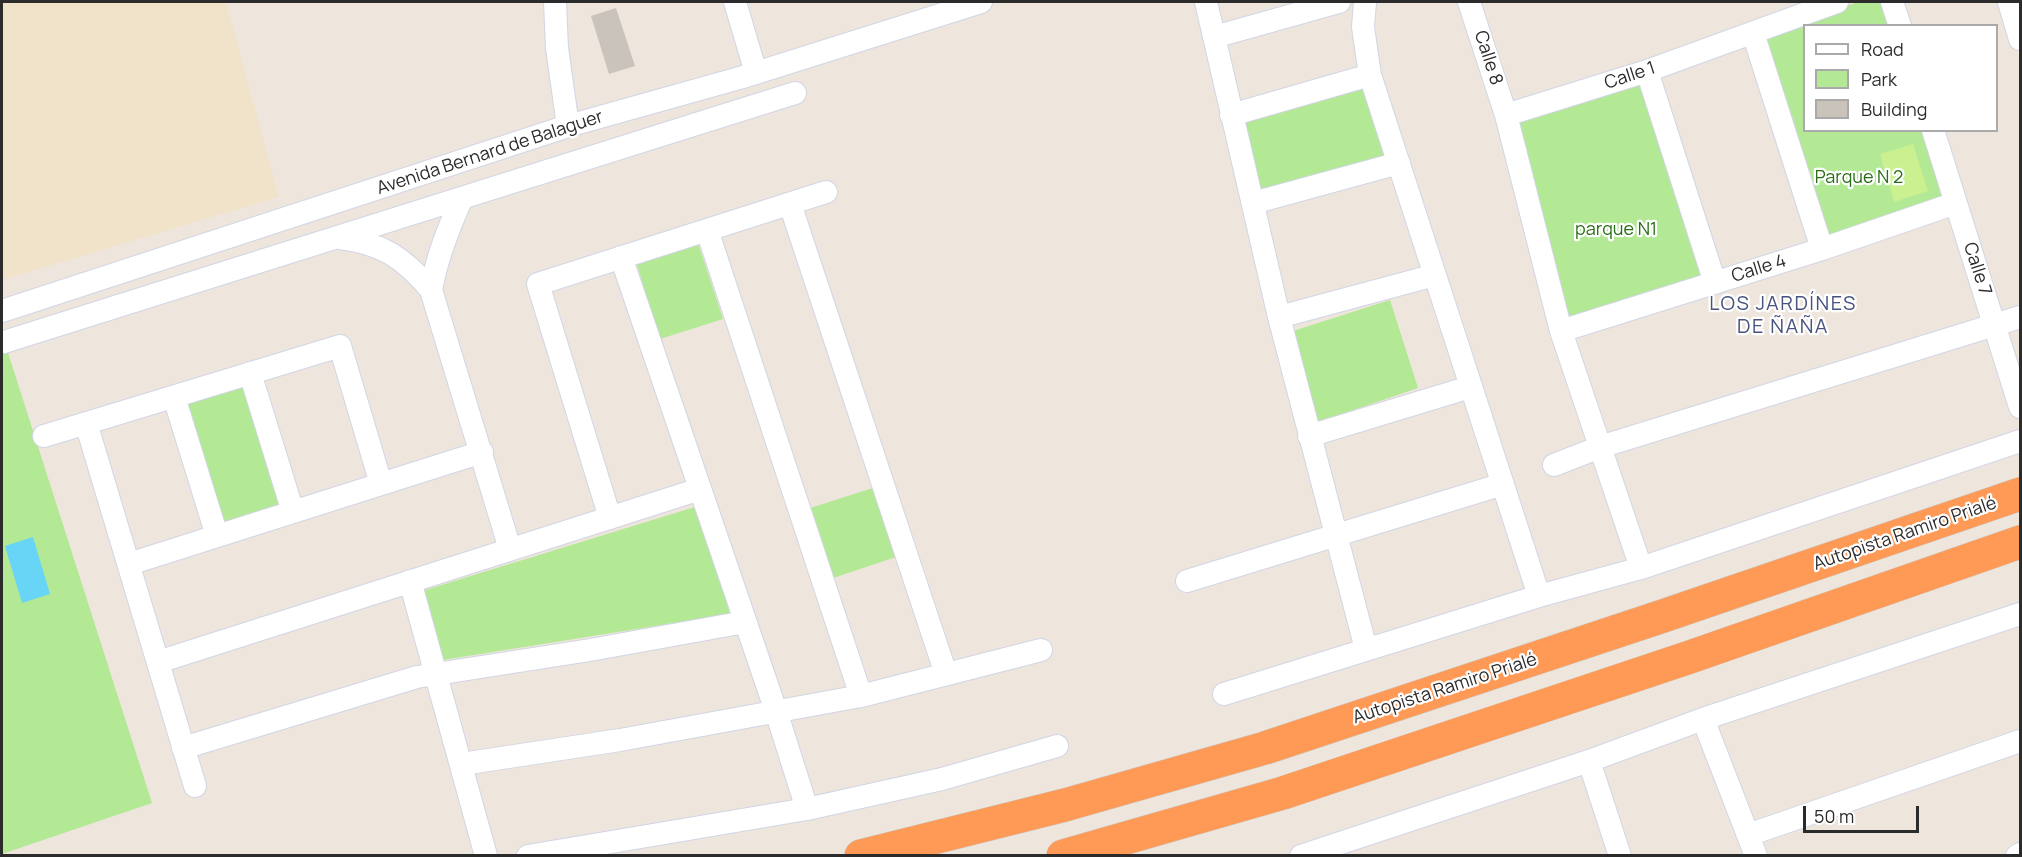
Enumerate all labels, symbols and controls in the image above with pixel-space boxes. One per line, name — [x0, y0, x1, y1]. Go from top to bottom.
legend — [1803, 24, 1998, 132]
street label: Calle 8 — [1469, 28, 1507, 88]
text: Road — [1861, 37, 1904, 61]
street label: Calle 1 — [1602, 58, 1658, 94]
text: Park — [1861, 67, 1897, 91]
text: Building — [1861, 97, 1927, 121]
street label: Avenida Bernard de Balaguer — [374, 106, 606, 200]
park label: Parque N 2 — [1815, 167, 1903, 189]
park label: parque N1 — [1575, 219, 1657, 241]
street label: Calle 7 — [1958, 240, 1996, 298]
street label: Calle 4 — [1729, 250, 1789, 288]
district label: LOS JARDÍNES DE ÑAÑA — [1709, 292, 1857, 339]
street label: Autopista Ramiro Prialé — [1811, 492, 1999, 576]
street label: Autopista Ramiro Prialé — [1350, 649, 1540, 729]
scale bar — [1806, 794, 1922, 832]
text: 50 m — [1814, 804, 1854, 828]

